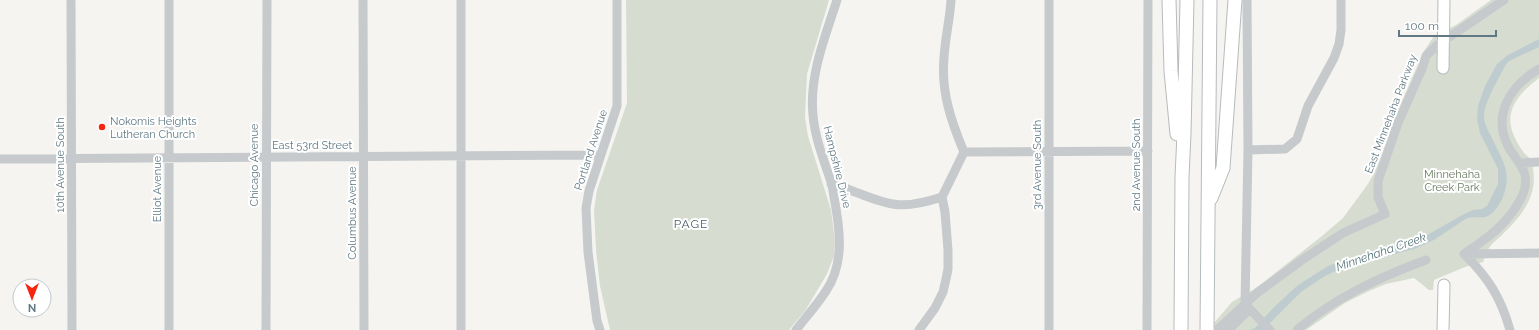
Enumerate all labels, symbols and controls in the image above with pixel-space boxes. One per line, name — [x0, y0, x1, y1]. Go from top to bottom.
scale bar — [1399, 12, 1496, 38]
text: 100 m — [1405, 19, 1439, 33]
street label: East Minnehaha Parkway — [1362, 53, 1420, 175]
street label: Portland Avenue — [572, 107, 610, 192]
place label: Nokomis Heights Lutheran Church — [110, 115, 197, 141]
street label: 10th Avenue South — [54, 117, 67, 213]
street label: 2nd Avenue South — [1130, 119, 1143, 211]
street label: 3rd Avenue South — [1031, 120, 1044, 210]
marker: Nokomis Heights Lutheran Church — [97, 122, 107, 132]
street label: Chicago Avenue — [248, 123, 261, 206]
street label: Hampshire Drive — [820, 125, 854, 210]
street label: East 53rd Street — [272, 139, 352, 152]
street label: Elliot Avenue — [151, 155, 164, 222]
street label: Columbus Avenue — [346, 166, 359, 260]
park label: Minnehaha Creek Park — [1424, 168, 1480, 194]
district label: PAGE — [674, 217, 708, 231]
water label: Minnehaha Creek — [1334, 230, 1428, 274]
north arrow — [12, 278, 52, 318]
text: N — [28, 301, 36, 314]

